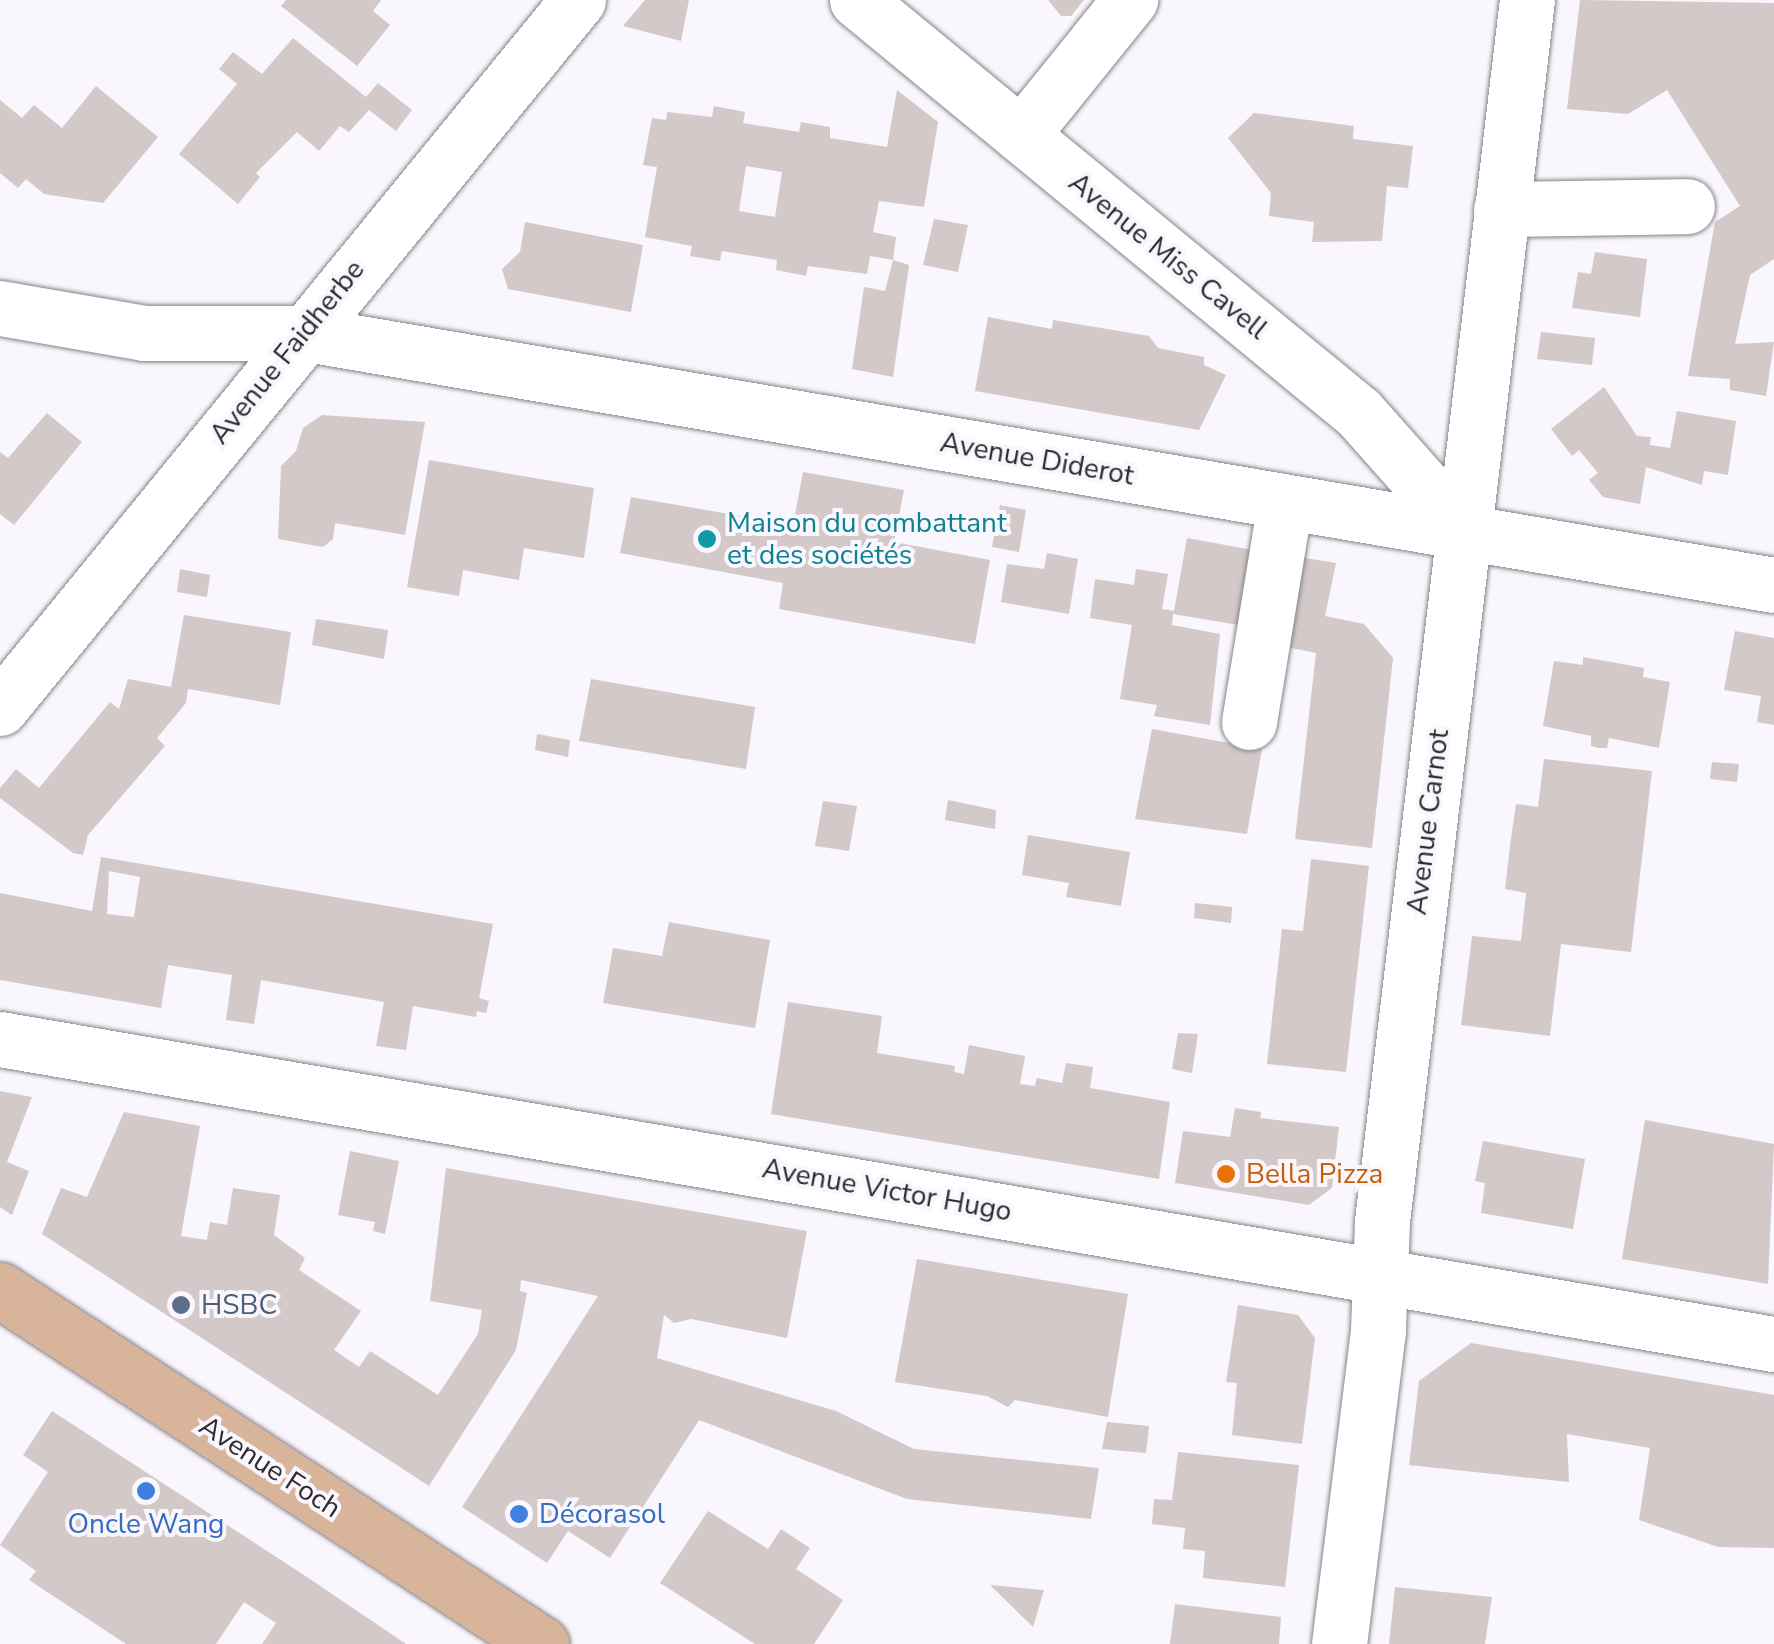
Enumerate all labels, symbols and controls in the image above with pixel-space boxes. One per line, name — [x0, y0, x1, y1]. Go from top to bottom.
street label: Avenue Miss Cavell — [1062, 166, 1274, 346]
street label: Avenue Faidherbe — [203, 253, 371, 451]
street label: Avenue Diderot — [938, 425, 1136, 493]
place label: Maison du combattant et des sociétés — [727, 506, 1007, 572]
marker: Maison du combattant et des sociétés — [696, 528, 718, 550]
street label: Avenue Carnot — [1400, 727, 1456, 917]
street label: Avenue Victor Hugo — [760, 1152, 1014, 1228]
place label: Bella Pizza — [1246, 1157, 1383, 1191]
marker: Bella Pizza — [1215, 1163, 1237, 1185]
place label: HSBC — [201, 1288, 277, 1322]
marker: HSBC — [170, 1294, 192, 1316]
street label: Avenue Foch — [193, 1409, 347, 1525]
marker: Oncle Wang — [135, 1480, 157, 1502]
place label: Décorasol — [539, 1497, 665, 1531]
marker: Décorasol — [508, 1503, 530, 1525]
place label: Oncle Wang — [68, 1507, 224, 1541]

